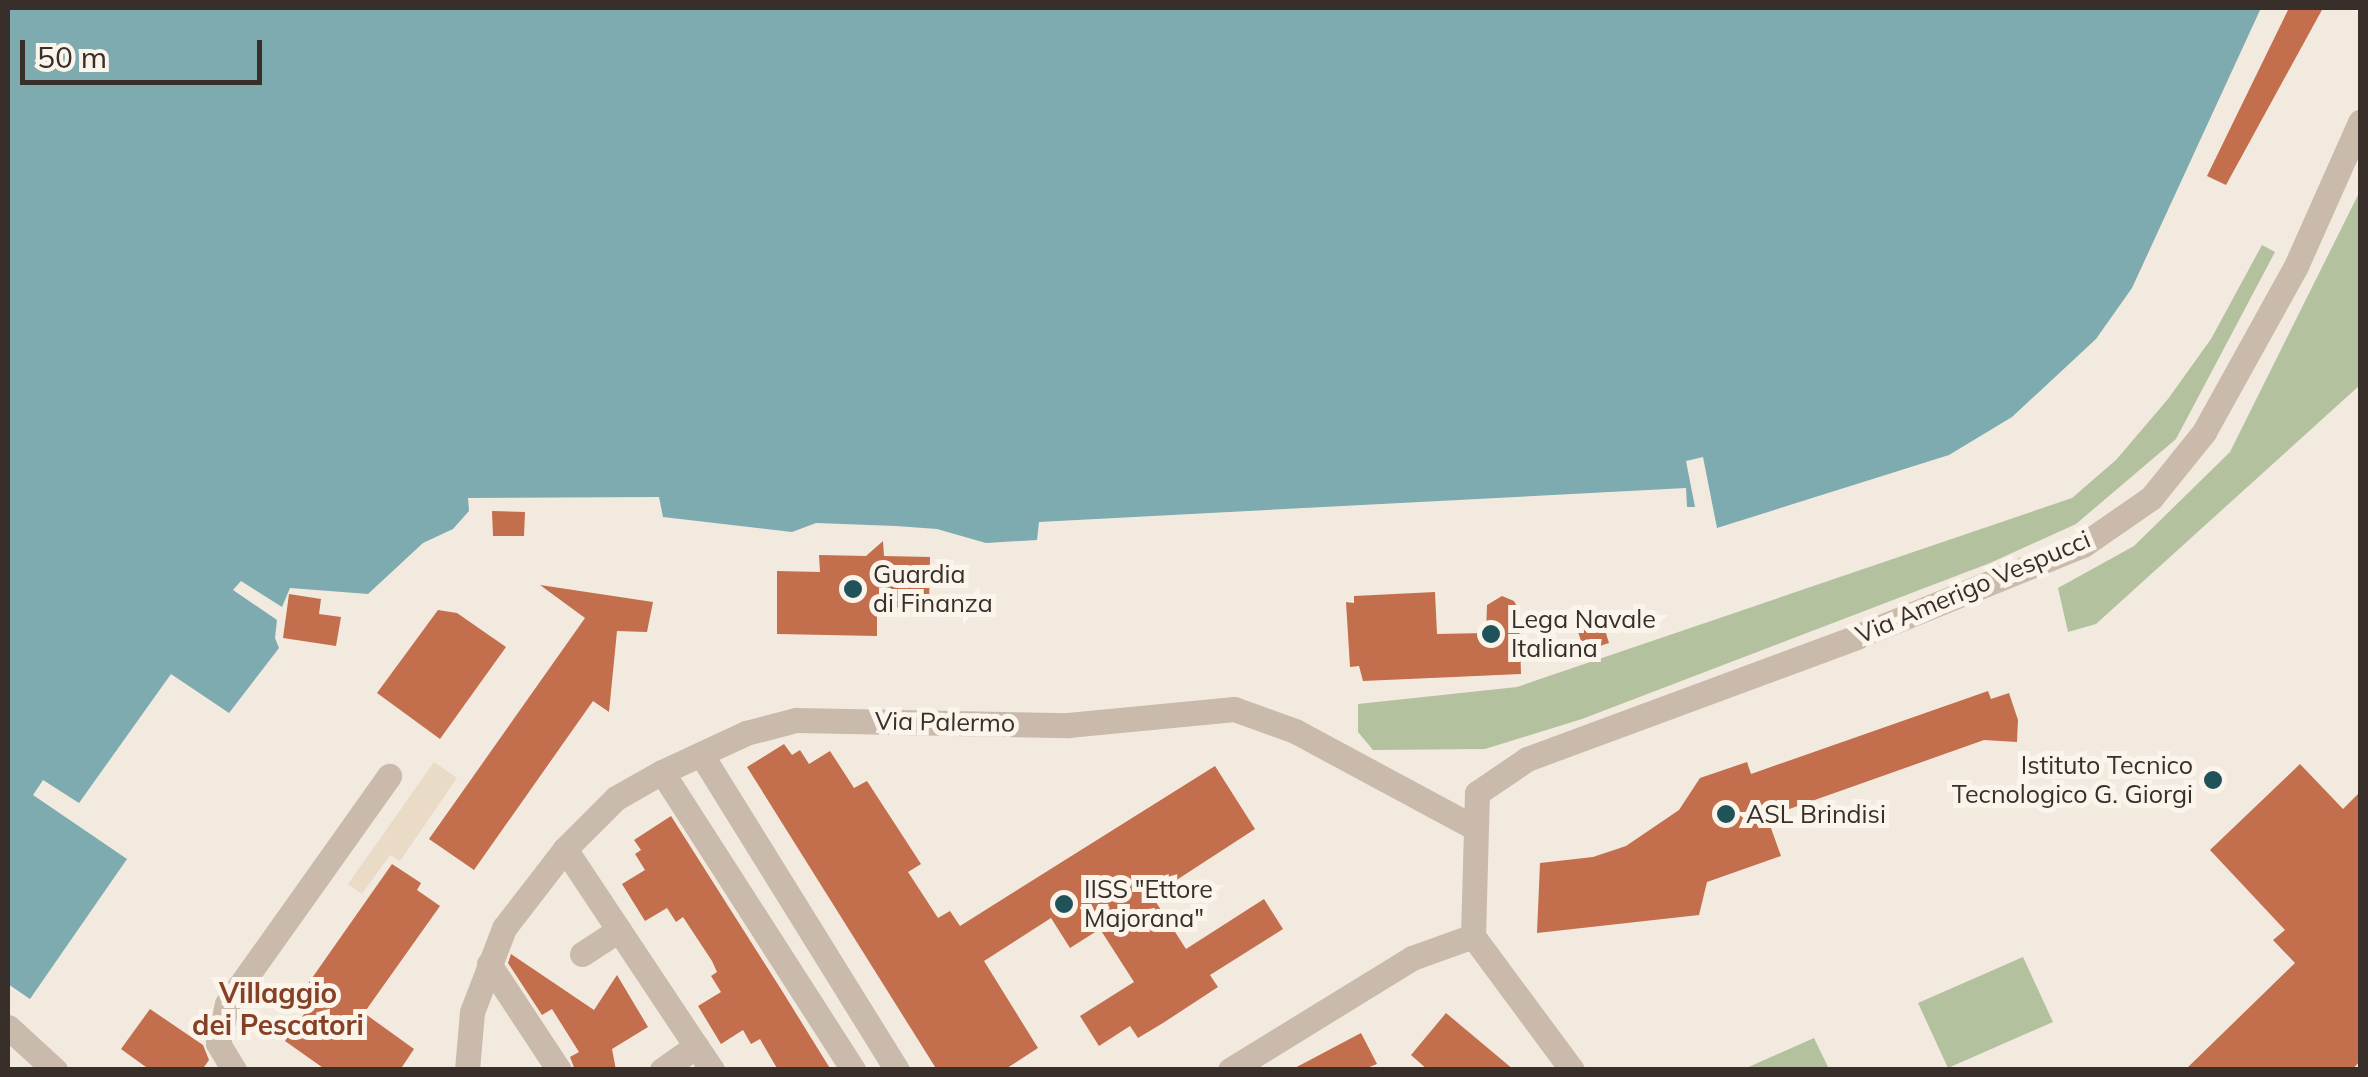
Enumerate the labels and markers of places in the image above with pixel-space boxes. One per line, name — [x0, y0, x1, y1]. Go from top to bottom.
place label: Guardia di Finanza — [873, 560, 993, 619]
marker: Guardia di Finanza — [842, 578, 864, 600]
place label: Lega Navale Italiana — [1511, 605, 1656, 664]
marker: Lega Navale Italiana — [1480, 623, 1502, 645]
place label: Istituto Tecnico Tecnologico G. Giorgi — [1952, 751, 2193, 810]
marker: Istituto Tecnico Tecnologico G. Giorgi — [2202, 769, 2224, 791]
place label: ASL Brindisi — [1746, 799, 1886, 829]
marker: ASL Brindisi — [1715, 803, 1737, 825]
place label: IISS "Ettore Majorana" — [1084, 875, 1213, 934]
marker: IISS "Ettore Majorana" — [1053, 893, 1075, 915]

